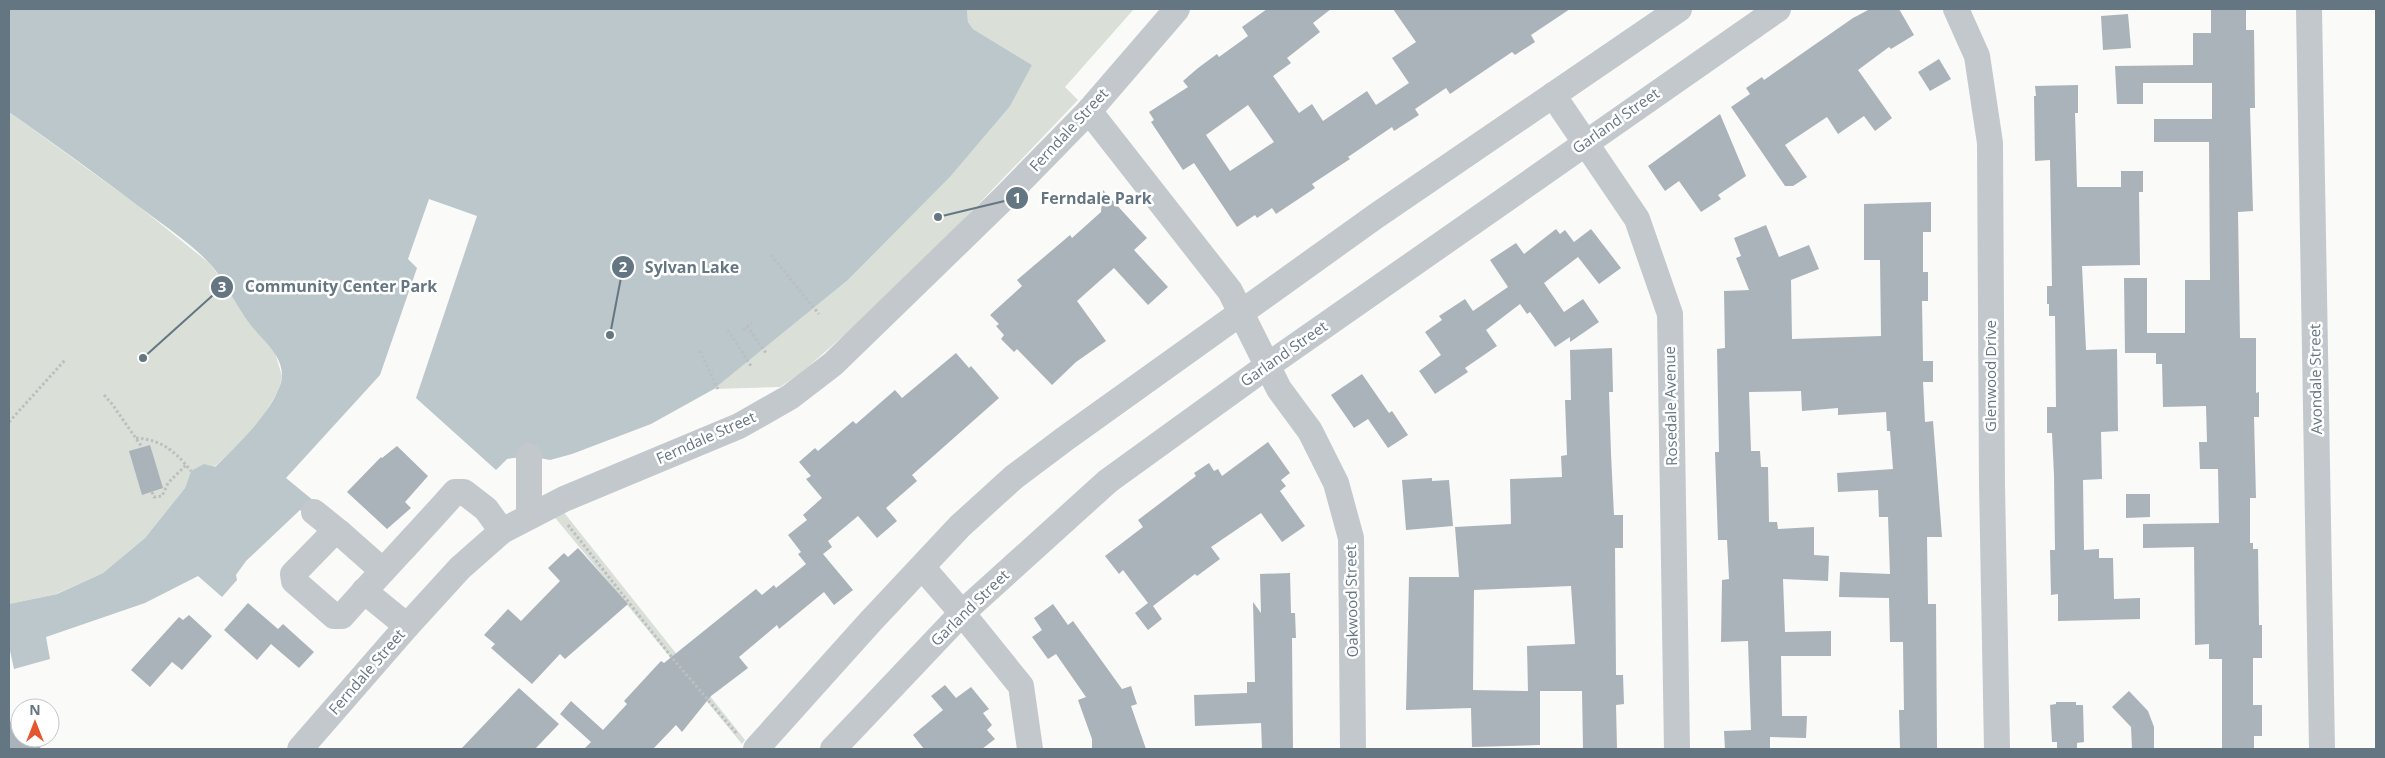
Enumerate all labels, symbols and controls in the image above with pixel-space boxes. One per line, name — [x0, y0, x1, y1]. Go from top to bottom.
street label: Ferndale Street — [1024, 83, 1112, 175]
street label: Garland Street — [1568, 83, 1663, 158]
callout: Ferndale Park — [1005, 183, 1161, 214]
text: 1 — [1013, 187, 1021, 207]
text: Ferndale Park — [1040, 187, 1152, 209]
callout: Sylvan Lake — [610, 252, 750, 283]
text: 2 — [619, 256, 628, 276]
text: Sylvan Lake — [645, 256, 739, 278]
callout: Community Center Park — [209, 271, 447, 302]
text: Community Center Park — [245, 275, 437, 297]
text: 3 — [218, 276, 226, 296]
street label: Garland Street — [1236, 316, 1331, 391]
street label: Glenwood Drive — [1980, 320, 2000, 432]
street label: Avondale Street — [2304, 323, 2326, 435]
street label: Rosedale Avenue — [1659, 346, 1681, 466]
street label: Ferndale Street — [653, 406, 759, 468]
street label: Oakwood Street — [1340, 545, 1362, 657]
street label: Garland Street — [926, 565, 1013, 650]
street label: Ferndale Street — [324, 624, 409, 718]
north arrow — [10, 698, 60, 748]
text: N — [29, 700, 41, 719]

